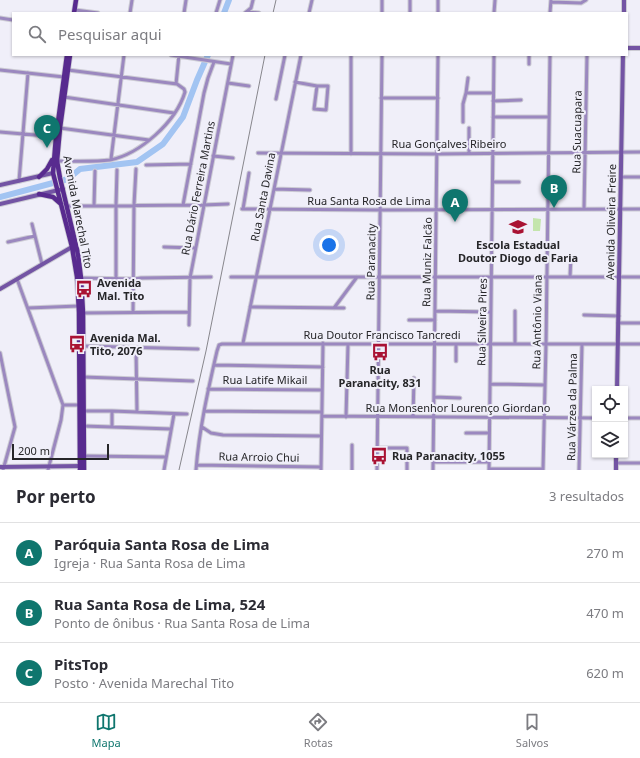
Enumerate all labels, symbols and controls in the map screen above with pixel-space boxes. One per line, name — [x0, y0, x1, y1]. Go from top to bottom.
search box — [12, 12, 628, 56]
icon: search — [26, 23, 48, 45]
text: Pesquisar aqui — [58, 24, 162, 44]
street label: Rua Suacuapara — [568, 90, 585, 174]
pin: C — [34, 115, 60, 148]
street label: Rua Dário Ferreira Martins — [177, 119, 218, 256]
street label: Rua Gonçalves Ribeiro — [392, 136, 507, 151]
street label: Rua Santa Davina — [247, 151, 278, 243]
street label: Avenida Marechal Tito — [60, 154, 97, 270]
street label: Avenida Oliveira Freire — [602, 164, 619, 280]
pin: B — [541, 175, 567, 208]
pin: A — [442, 189, 468, 222]
street label: Rua Santa Rosa de Lima — [307, 193, 431, 208]
street label: Rua Muniz Falcão — [418, 217, 435, 307]
school or university icon: Escola Estadual Doutor Diogo de Faria — [508, 217, 528, 237]
street label: Rua Paranacity — [362, 223, 379, 300]
your location — [319, 235, 339, 255]
place label: Escola Estadual Doutor Diogo de Faria — [458, 237, 578, 265]
street label: Rua Antônio Viana — [528, 274, 545, 370]
place label: Avenida Mal. Tito — [97, 275, 145, 303]
street label: Rua Silveira Pires — [473, 278, 490, 366]
bus stop icon: Avenida Mal. Tito — [74, 279, 94, 299]
street label: Rua Doutor Francisco Tancredi — [304, 327, 460, 342]
place label: Avenida Mal. Tito, 2076 — [90, 330, 161, 358]
bus stop icon: Avenida Mal. Tito, 2076 — [67, 334, 87, 354]
bus stop icon: Rua Paranacity, 831 — [370, 342, 390, 362]
street label: Rua Várzea da Palma — [563, 353, 580, 461]
place label: Rua Paranacity, 831 — [339, 362, 421, 390]
street label: Rua Latife Mikail — [223, 372, 307, 387]
map controls — [592, 386, 628, 458]
button: locate — [592, 386, 628, 422]
street label: Rua Monsenhor Lourenço Giordano — [366, 400, 551, 415]
button: layers — [592, 422, 628, 458]
scale bar — [12, 442, 109, 461]
text: 200 m — [18, 443, 50, 458]
bus stop icon: Rua Paranacity, 1055 — [369, 446, 389, 466]
street label: Rua Arroio Chui — [218, 448, 300, 465]
place label: Rua Paranacity, 1055 — [392, 448, 505, 463]
text: Por perto — [16, 485, 96, 508]
text: 3 resultados — [549, 487, 624, 505]
text: Paróquia Santa Rosa de Lima — [54, 534, 270, 554]
text: A — [25, 544, 34, 562]
text: 270 m — [586, 544, 624, 562]
text: Igreja · Rua Santa Rosa de Lima — [54, 554, 246, 572]
text: Rua Santa Rosa de Lima, 524 — [54, 594, 265, 614]
text: B — [25, 604, 33, 622]
text: 470 m — [586, 604, 624, 622]
text: Ponto de ônibus · Rua Santa Rosa de Lima — [54, 614, 310, 632]
text: PitsTop — [54, 654, 108, 674]
text: C — [25, 664, 33, 682]
text: 620 m — [586, 664, 624, 682]
text: Posto · Avenida Marechal Tito — [54, 674, 234, 692]
tab: Mapa — [92, 711, 121, 750]
tab: Rotas — [304, 711, 333, 750]
tab: Salvos — [516, 711, 548, 750]

